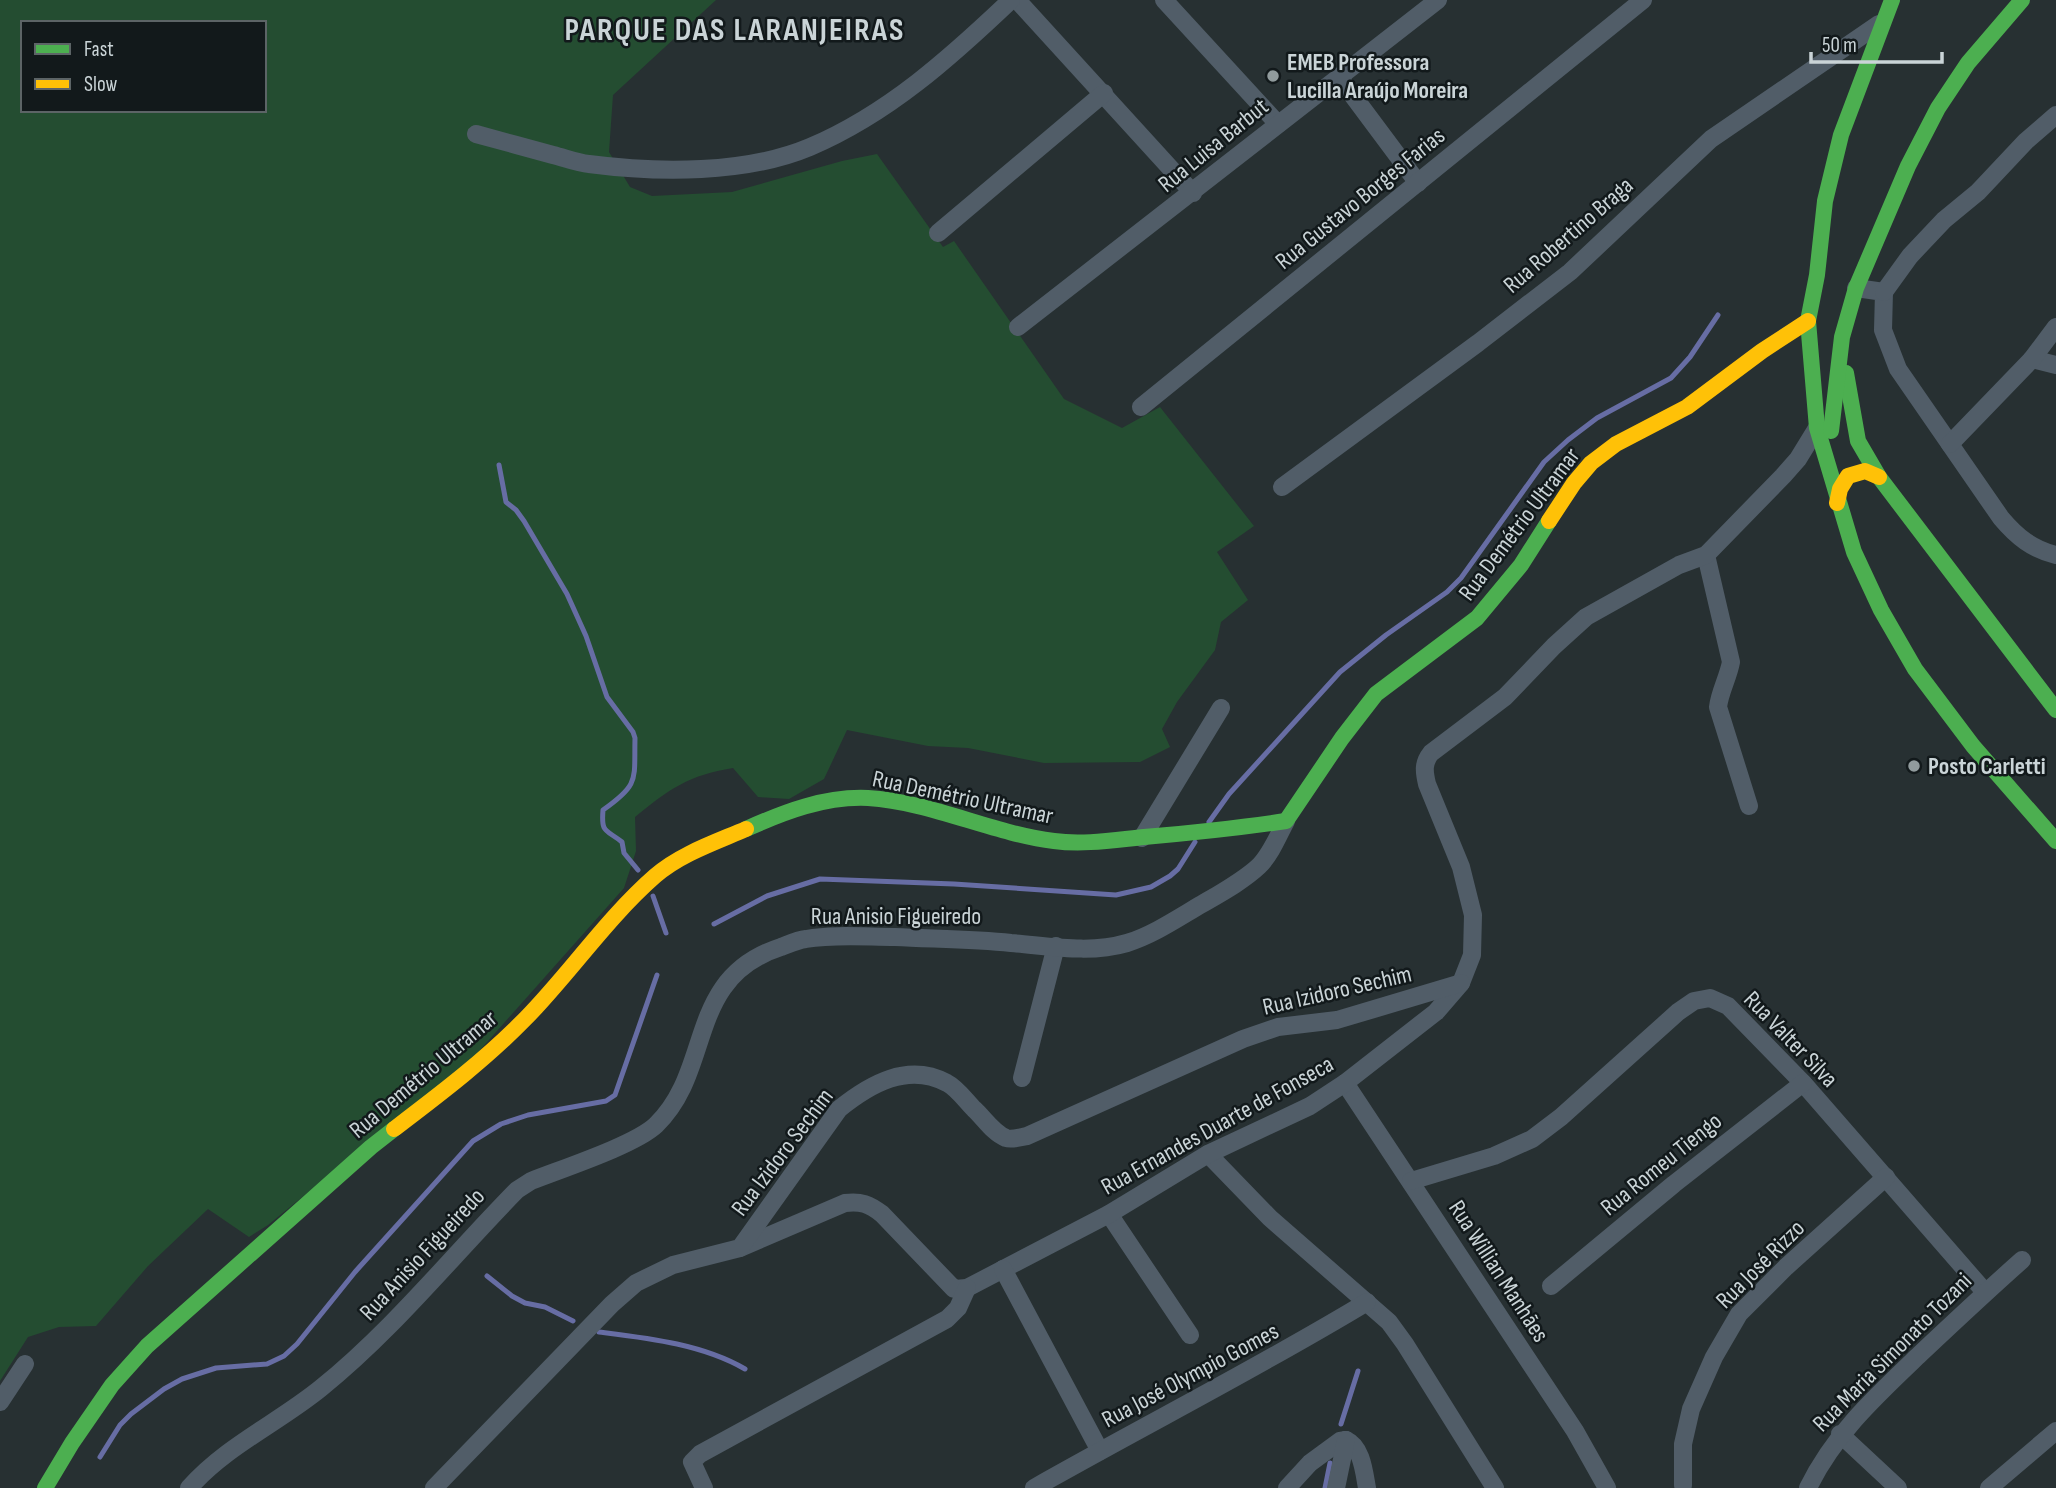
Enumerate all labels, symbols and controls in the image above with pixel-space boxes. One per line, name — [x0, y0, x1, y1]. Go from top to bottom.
district label: PARQUE DAS LARANJEIRAS — [565, 11, 905, 50]
legend — [21, 21, 266, 112]
scale bar — [1811, 21, 1942, 65]
text: 50 m — [1822, 33, 1857, 58]
text: Fast — [84, 37, 114, 62]
place label: EMEB Professora Lucilla Araújo Moreira — [1287, 48, 1468, 105]
marker: EMEB Professora Lucilla Araújo Moreira — [1265, 68, 1281, 84]
text: Slow — [84, 72, 118, 97]
street label: Rua Luisa Barbut — [1152, 92, 1274, 199]
street label: Rua Gustavo Borges Farias — [1270, 121, 1451, 276]
street label: Rua Robertino Braga — [1498, 171, 1639, 300]
street label: Rua Demétrio Ultramar — [1452, 442, 1586, 607]
place label: Posto Carletti — [1928, 752, 2046, 781]
marker: Posto Carletti — [1906, 758, 1922, 774]
street label: Rua Demétrio Ultramar — [870, 764, 1056, 831]
street label: Rua Anisio Figueiredo — [811, 902, 981, 931]
street label: Rua Izidoro Sechim — [1260, 959, 1414, 1022]
street label: Rua Valter Silva — [1738, 985, 1844, 1094]
street label: Rua Demétrio Ultramar — [344, 1004, 503, 1145]
street label: Rua Ernandes Duarte de Fonseca — [1096, 1050, 1338, 1201]
street label: Rua Izidoro Sechim — [725, 1083, 840, 1222]
street label: Rua Romeu Tiengo — [1595, 1107, 1728, 1222]
street label: Rua Anisio Figueiredo — [354, 1182, 491, 1326]
street label: Rua Willian Manhães — [1442, 1195, 1555, 1348]
street label: Rua José Rizzo — [1710, 1214, 1811, 1315]
street label: Rua Maria Simonato Tozani — [1807, 1267, 1978, 1438]
street label: Rua José Olympio Gomes — [1097, 1317, 1284, 1434]

